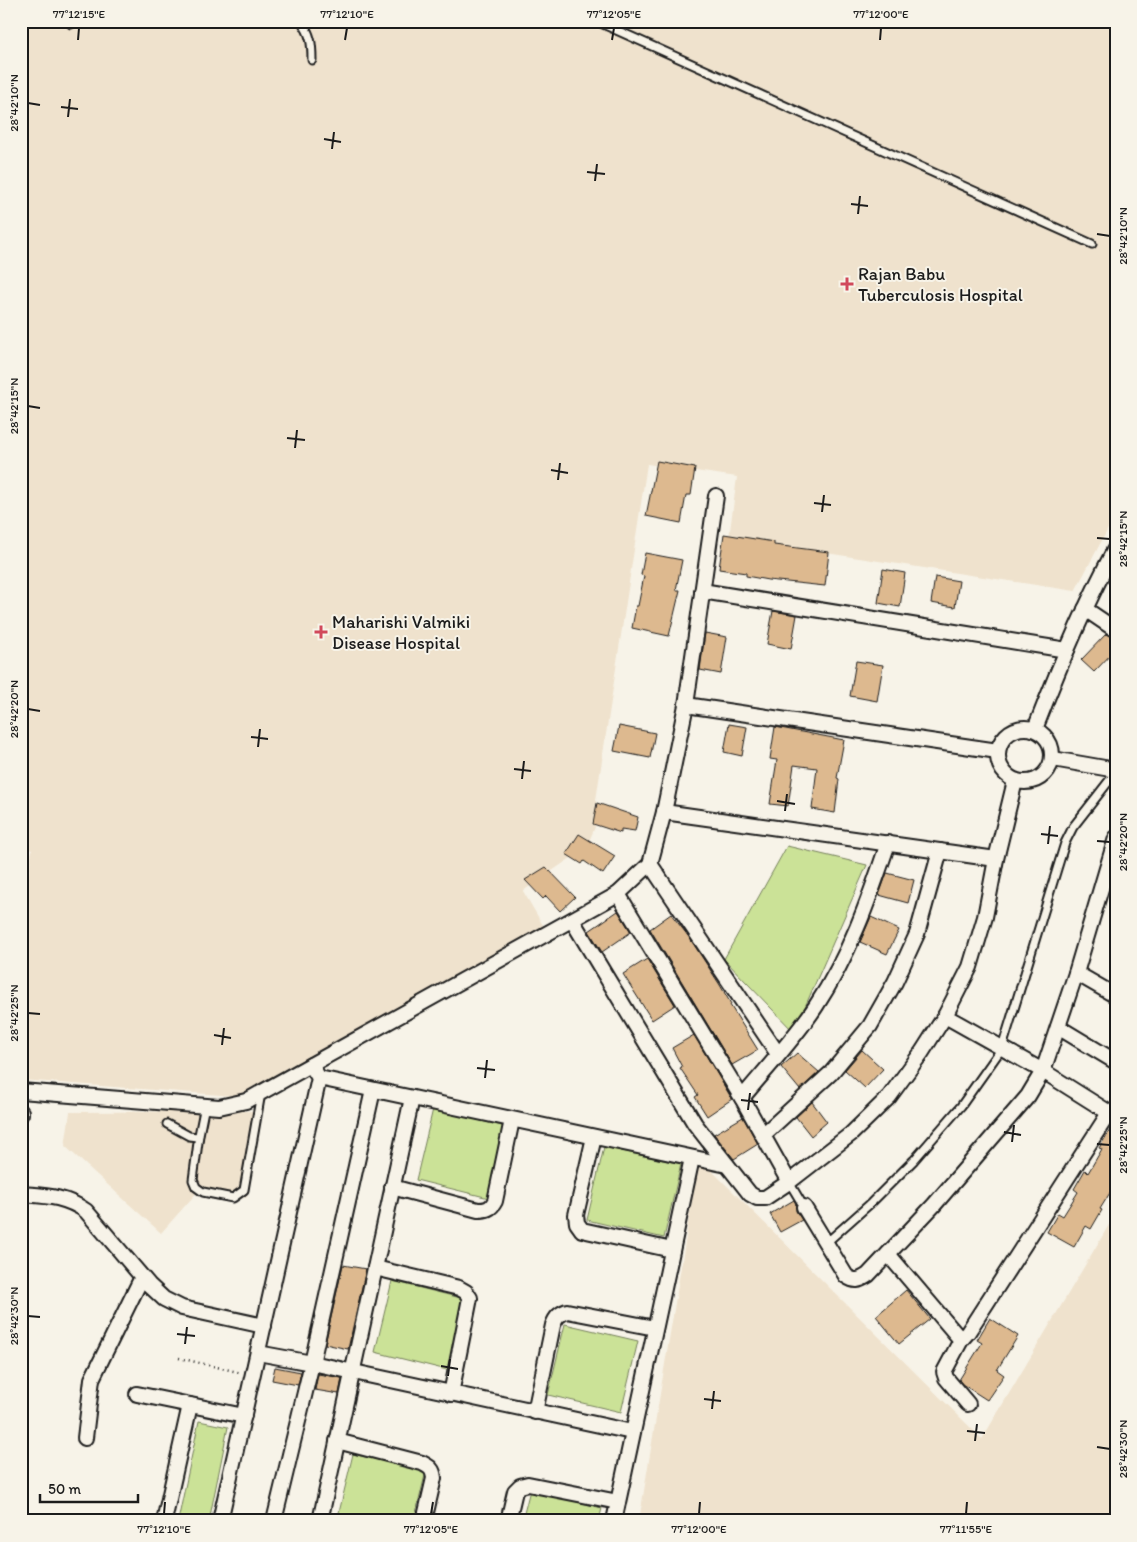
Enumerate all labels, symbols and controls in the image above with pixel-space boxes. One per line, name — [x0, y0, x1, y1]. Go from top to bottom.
text: 77°12'15"E — [53, 7, 106, 21]
text: 77°12'10"E — [320, 7, 374, 21]
text: 77°12'05"E — [587, 7, 641, 21]
text: 77°12'00"E — [853, 7, 909, 21]
text: 28°42'10"N — [7, 74, 21, 132]
text: 28°42'10"N — [1116, 207, 1130, 265]
place label: Rajan Babu Tuberculosis Hospital — [858, 263, 1023, 306]
marker: Rajan Babu Tuberculosis Hospital — [840, 277, 854, 291]
text: 28°42'15"N — [7, 378, 21, 434]
text: 28°42'15"N — [1116, 511, 1130, 567]
place label: Maharishi Valmiki Disease Hospital — [332, 611, 470, 654]
marker: Maharishi Valmiki Disease Hospital — [314, 625, 328, 639]
text: 28°42'20"N — [7, 680, 21, 738]
text: 28°42'20"N — [1116, 813, 1130, 871]
text: 28°42'25"N — [7, 984, 21, 1042]
text: 28°42'25"N — [1116, 1116, 1130, 1174]
text: 28°42'30"N — [7, 1287, 21, 1345]
text: 28°42'30"N — [1116, 1420, 1130, 1478]
scale bar — [40, 1472, 138, 1504]
text: 50 m — [48, 1480, 81, 1498]
text: 77°12'10"E — [137, 1522, 191, 1536]
text: 77°12'05"E — [404, 1522, 458, 1536]
text: 77°12'00"E — [671, 1522, 727, 1536]
text: 77°11'55"E — [940, 1522, 993, 1536]

